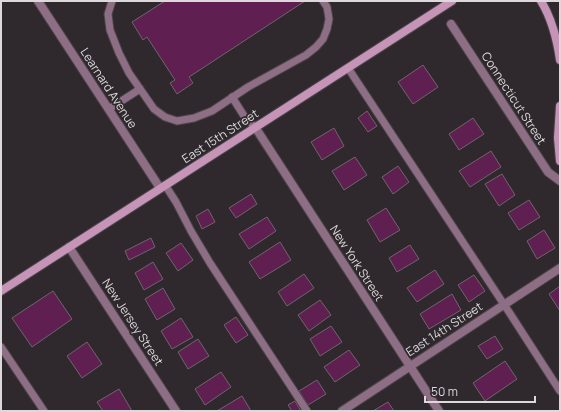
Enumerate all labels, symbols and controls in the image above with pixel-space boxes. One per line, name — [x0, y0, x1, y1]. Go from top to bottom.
street label: Learnard Avenue — [77, 45, 141, 131]
street label: Connecticut Street — [478, 48, 550, 148]
street label: East 15th Street — [178, 105, 262, 167]
street label: New York Street — [326, 222, 388, 304]
street label: New Jersey Street — [99, 275, 168, 369]
street label: East 14th Street — [402, 298, 486, 360]
scale bar — [425, 378, 535, 404]
text: 50 m — [431, 383, 458, 400]

